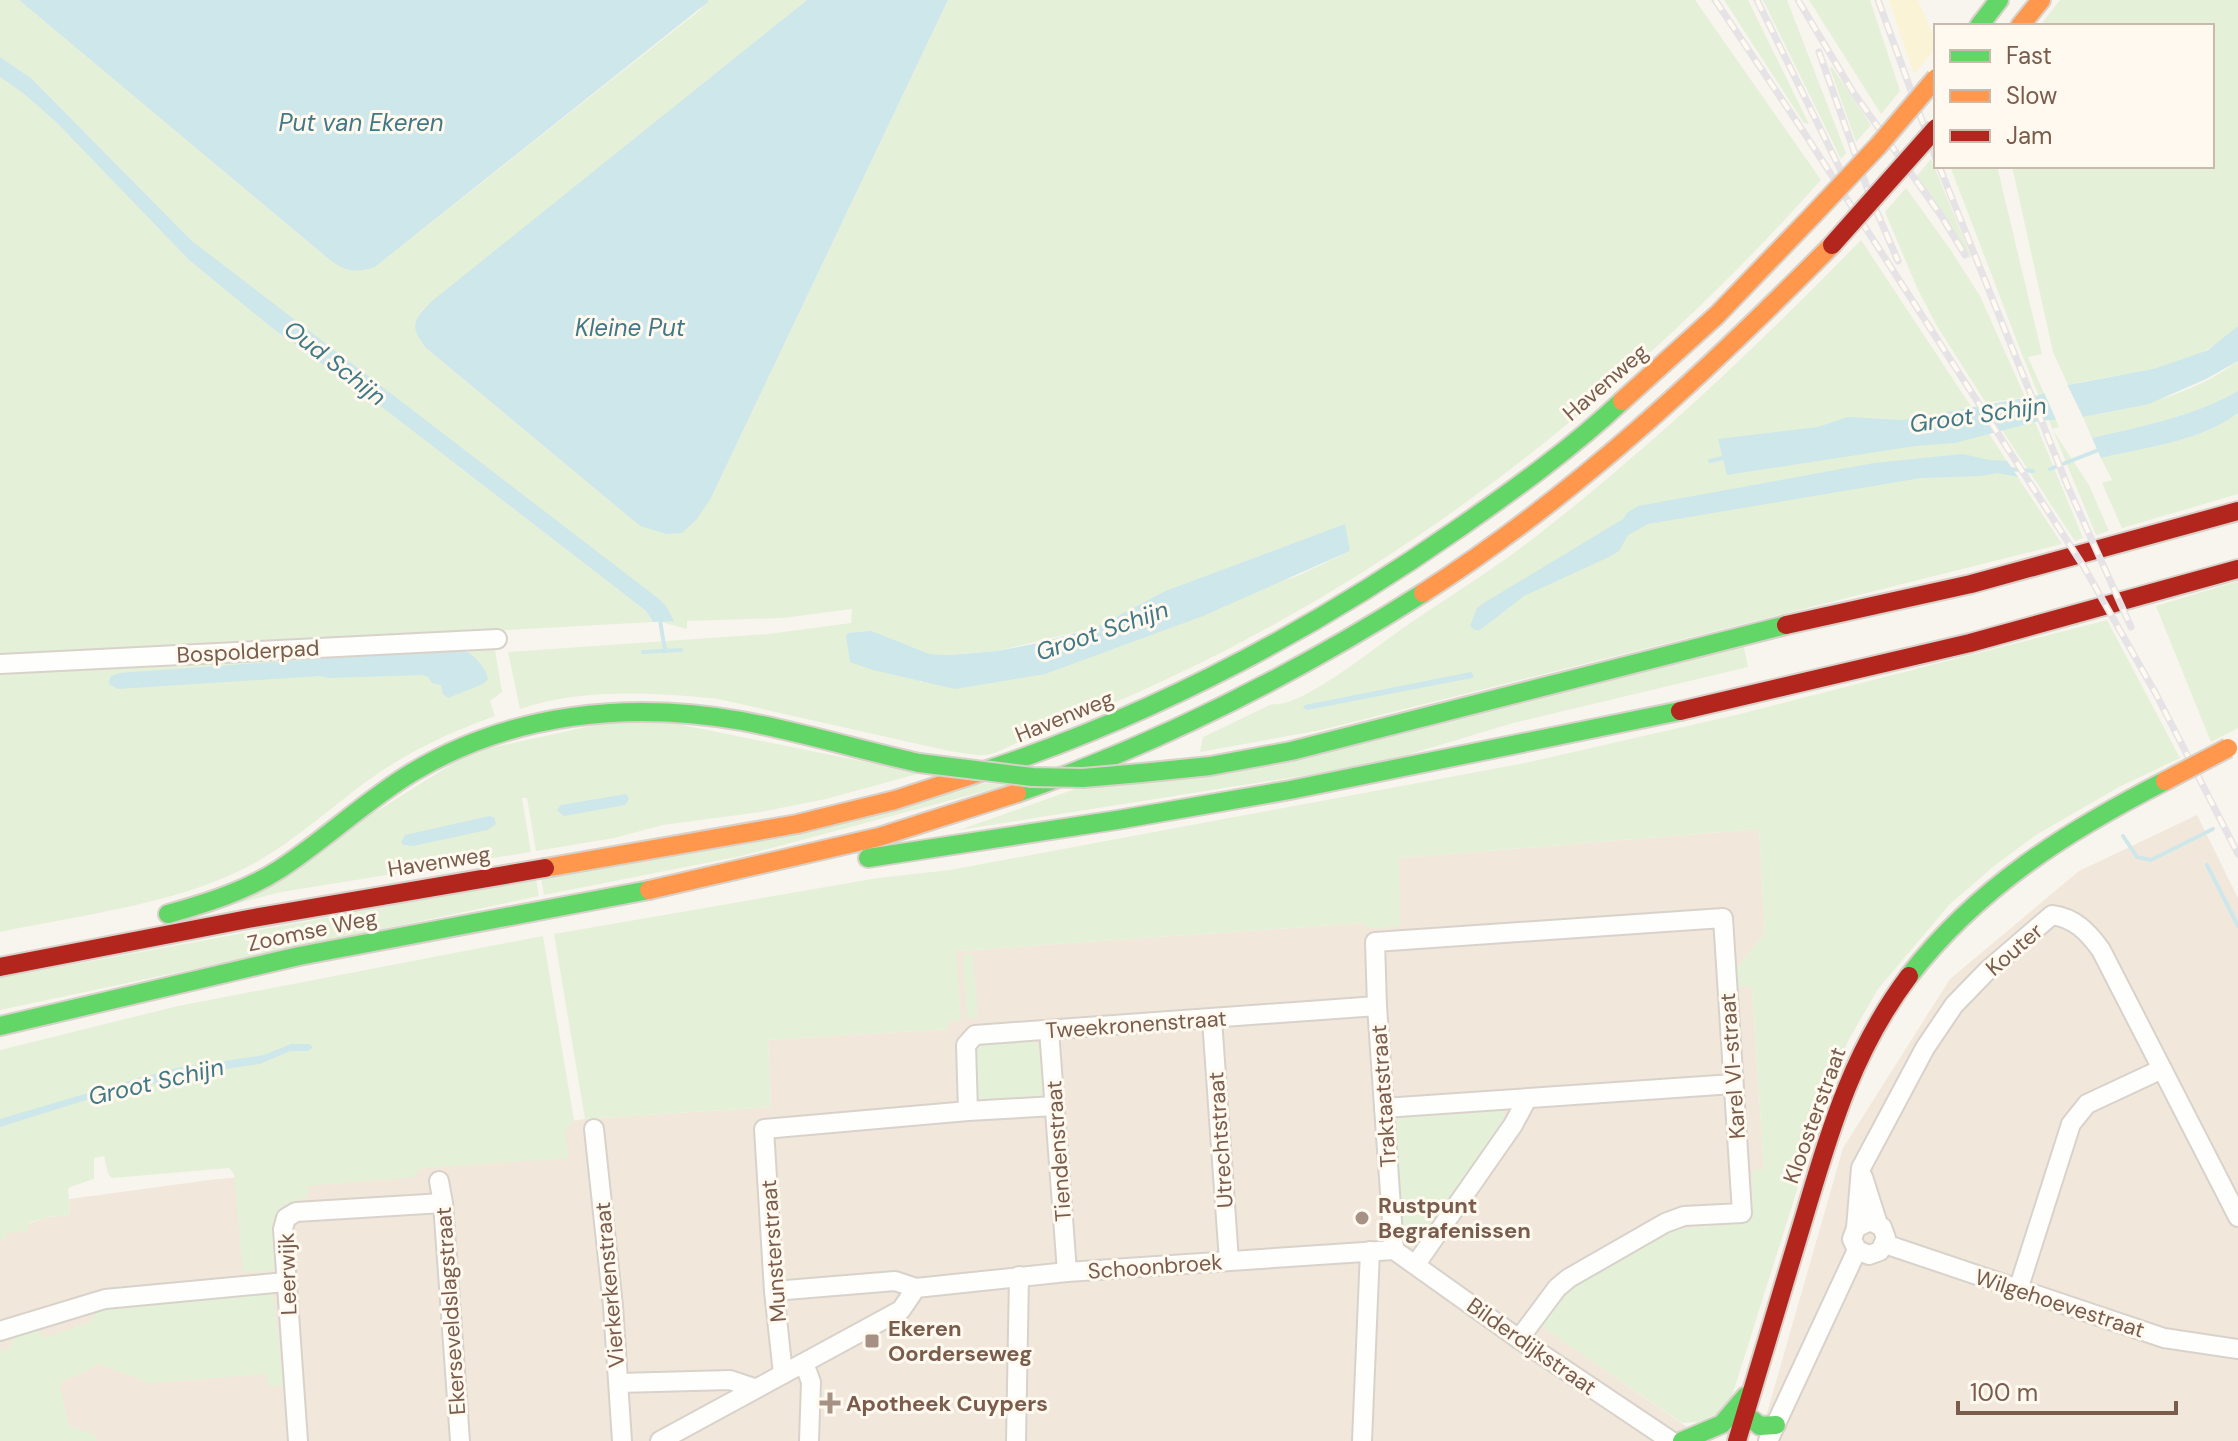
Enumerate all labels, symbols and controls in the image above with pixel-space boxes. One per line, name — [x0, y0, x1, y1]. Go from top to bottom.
legend — [1934, 24, 2214, 168]
text: Fast — [2006, 40, 2052, 71]
text: Slow — [2006, 80, 2057, 111]
water label: Put van Ekeren — [279, 107, 444, 138]
text: Jam — [2006, 120, 2052, 151]
water label: Kleine Put — [575, 312, 686, 343]
water label: Oud Schijn — [278, 313, 393, 412]
street label: Havenweg — [1557, 337, 1654, 427]
water label: Groot Schijn — [1907, 390, 2048, 439]
water label: Groot Schijn — [1031, 593, 1172, 668]
street label: Bospolderpad — [176, 633, 320, 670]
street label: Havenweg — [1011, 684, 1118, 749]
street label: Havenweg — [386, 839, 493, 884]
street label: Zoomse Weg — [245, 903, 380, 958]
street label: Kouter — [1980, 917, 2049, 982]
street label: Karel VI-straat — [1713, 992, 1752, 1140]
street label: Tweekronenstraat — [1044, 1004, 1228, 1045]
street label: Traktaatstraat — [1364, 1024, 1403, 1168]
street label: Kloosterstraat — [1776, 1043, 1853, 1187]
water label: Groot Schijn — [85, 1051, 227, 1112]
street label: Utrechtstraat — [1201, 1071, 1240, 1209]
street label: Tiendenstraat — [1039, 1080, 1078, 1222]
street label: Munsterstraat — [754, 1179, 793, 1323]
place label: Rustpunt Begrafenissen — [1378, 1191, 1531, 1245]
street label: Vierkerkenstraat — [588, 1201, 631, 1369]
street label: Ekerseveldslagstraat — [429, 1206, 472, 1416]
marker: Rustpunt Begrafenissen — [1353, 1209, 1371, 1227]
street label: Leerwijk — [272, 1232, 303, 1316]
street label: Schoonbroek — [1087, 1247, 1223, 1286]
street label: Wilgehoevestraat — [1971, 1262, 2148, 1345]
street label: Bilderdijkstraat — [1461, 1291, 1602, 1402]
place label: Ekeren Oorderseweg — [888, 1314, 1032, 1368]
marker: Ekeren Oorderseweg — [863, 1332, 881, 1350]
scale bar — [1958, 1365, 2176, 1415]
text: 100 m — [1970, 1377, 2038, 1408]
place label: Apotheek Cuypers — [846, 1389, 1048, 1418]
marker: Apotheek Cuypers — [821, 1394, 839, 1412]

